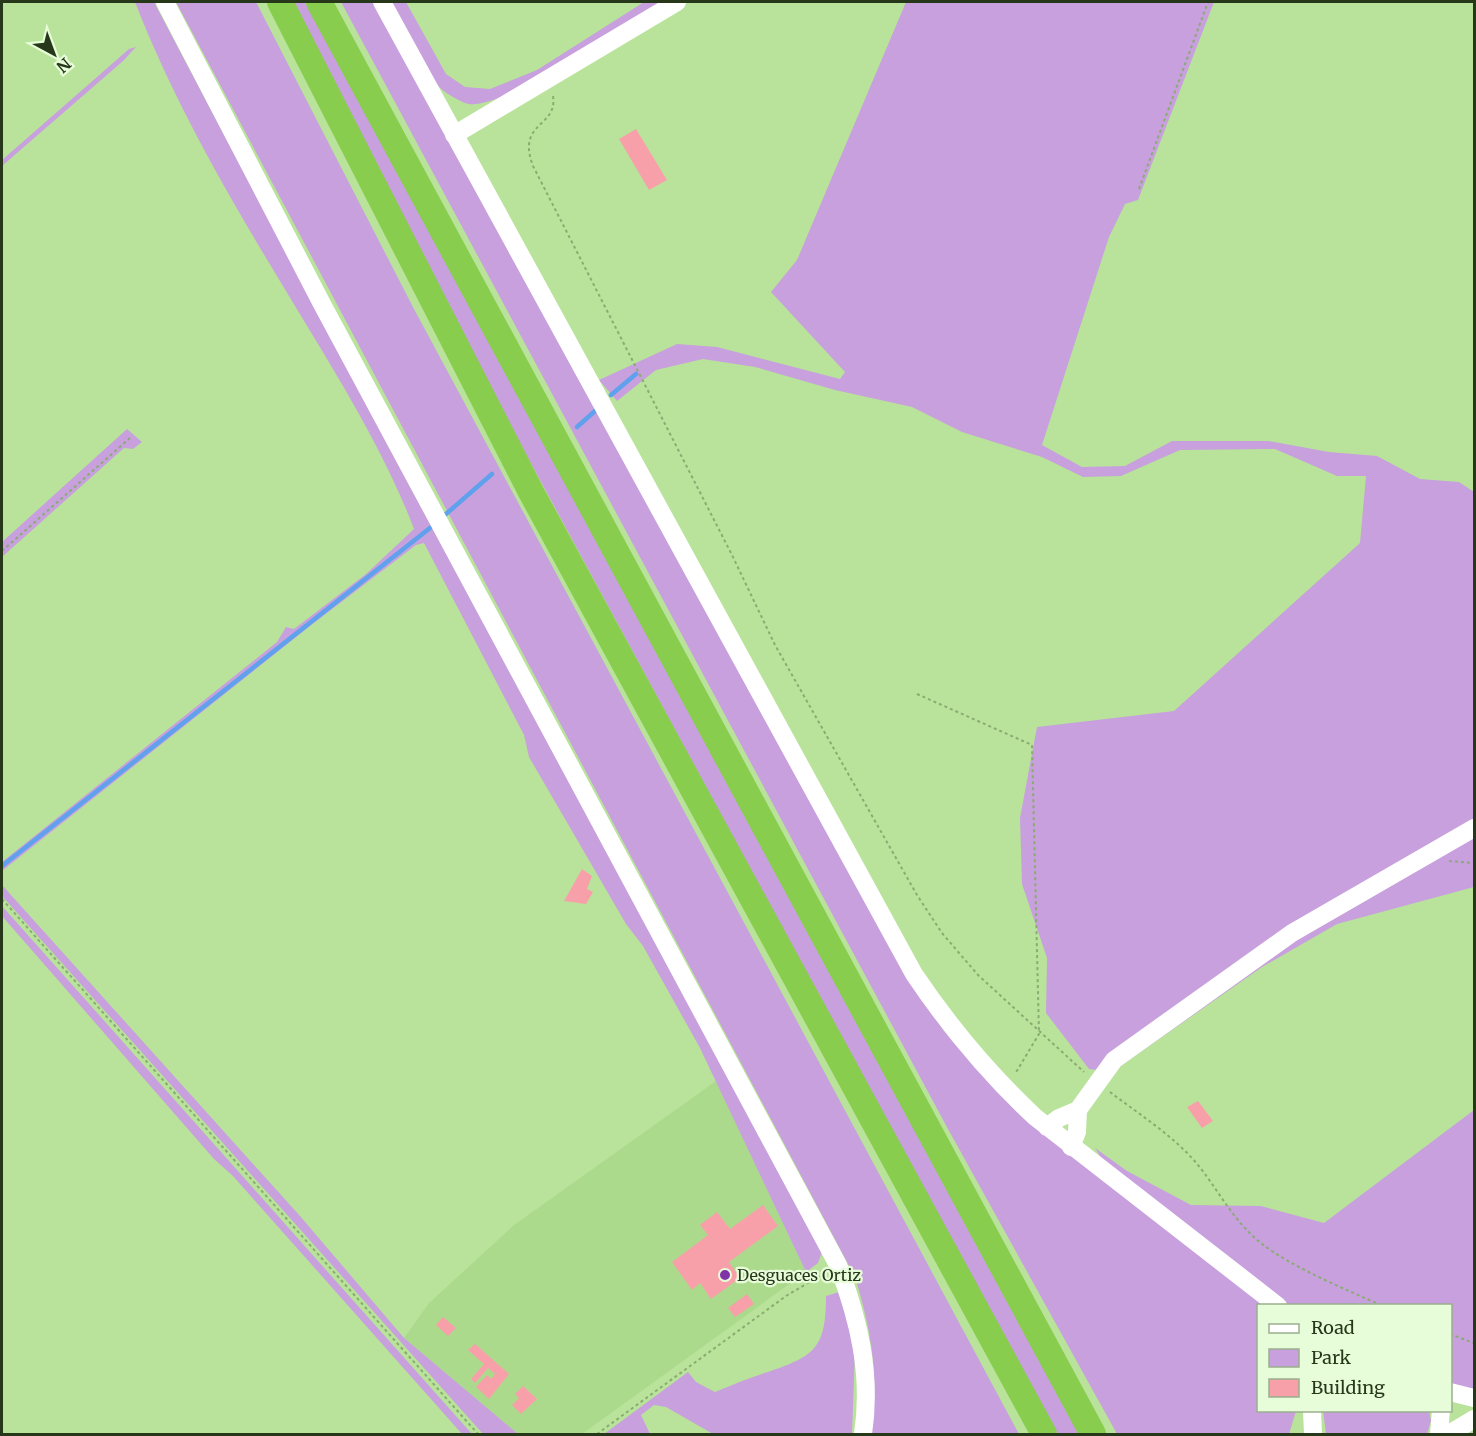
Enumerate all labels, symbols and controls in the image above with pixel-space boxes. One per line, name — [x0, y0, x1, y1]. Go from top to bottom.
north arrow — [24, 24, 84, 84]
text: N — [52, 54, 75, 77]
place label: Desguaces Ortiz — [737, 1265, 861, 1285]
marker: Desguaces Ortiz — [718, 1268, 732, 1282]
legend — [1257, 1304, 1452, 1412]
text: Road — [1311, 1316, 1355, 1339]
text: Park — [1311, 1346, 1352, 1369]
text: Building — [1311, 1376, 1385, 1399]

